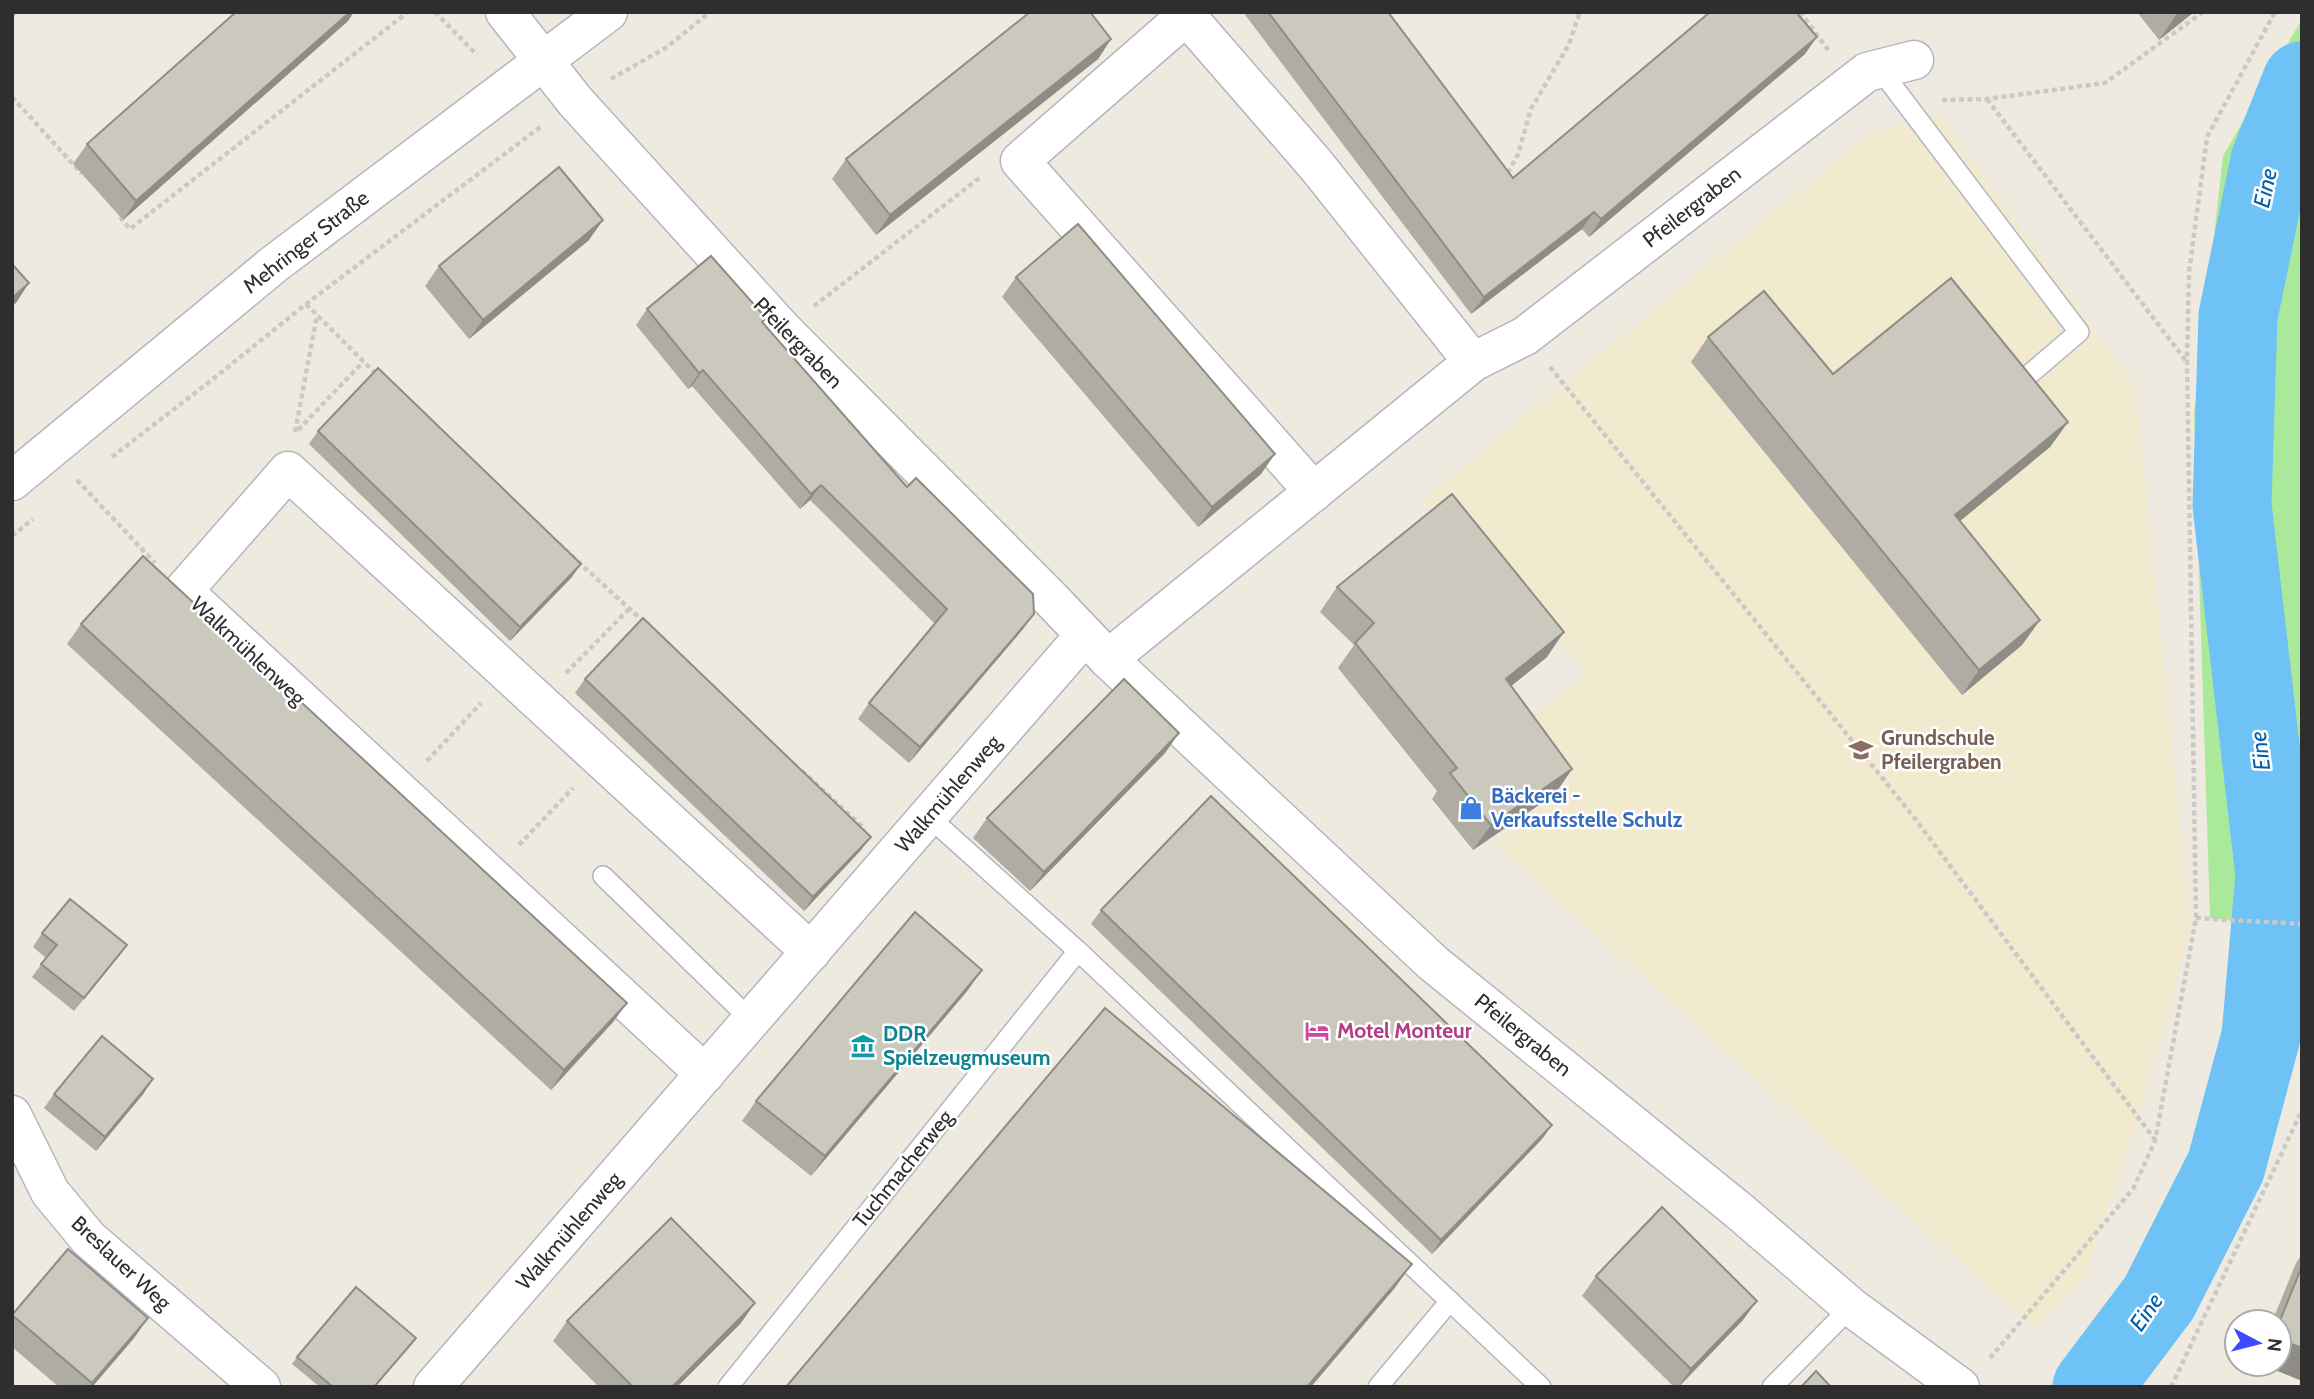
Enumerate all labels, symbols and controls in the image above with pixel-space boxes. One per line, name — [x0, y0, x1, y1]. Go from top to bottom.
street label: Pfeilergraben — [1638, 161, 1746, 253]
water label: Eine — [2247, 166, 2283, 210]
street label: Mehringer Straße — [238, 185, 374, 298]
street label: Pfeilergraben — [749, 292, 848, 394]
street label: Walkmühlenweg — [186, 591, 311, 711]
place label: Grundschule Pfeilergraben — [1881, 725, 2002, 774]
street label: Walkmühlenweg — [890, 729, 1006, 858]
water label: Eine — [2244, 730, 2276, 772]
school or university icon: Grundschule Pfeilergraben — [1847, 736, 1875, 764]
place label: Bäckerei - Verkaufsstelle Schulz — [1491, 783, 1682, 832]
shop icon: Bäckerei - Verkaufsstelle Schulz — [1457, 794, 1485, 822]
street label: Pfeilergraben — [1470, 988, 1577, 1081]
hotel icon: Motel Monteur — [1303, 1017, 1331, 1045]
place label: Motel Monteur — [1337, 1018, 1472, 1043]
place label: DDR Spielzeugmuseum — [883, 1021, 1050, 1070]
museum icon: DDR Spielzeugmuseum — [849, 1032, 877, 1060]
street label: Tuchmacherweg — [847, 1104, 958, 1233]
street label: Walkmühlenweg — [511, 1166, 627, 1295]
street label: Breslauer Weg — [67, 1210, 177, 1315]
water label: Eine — [2123, 1288, 2169, 1336]
north arrow — [2223, 1308, 2293, 1378]
text: N — [2262, 1337, 2287, 1353]

